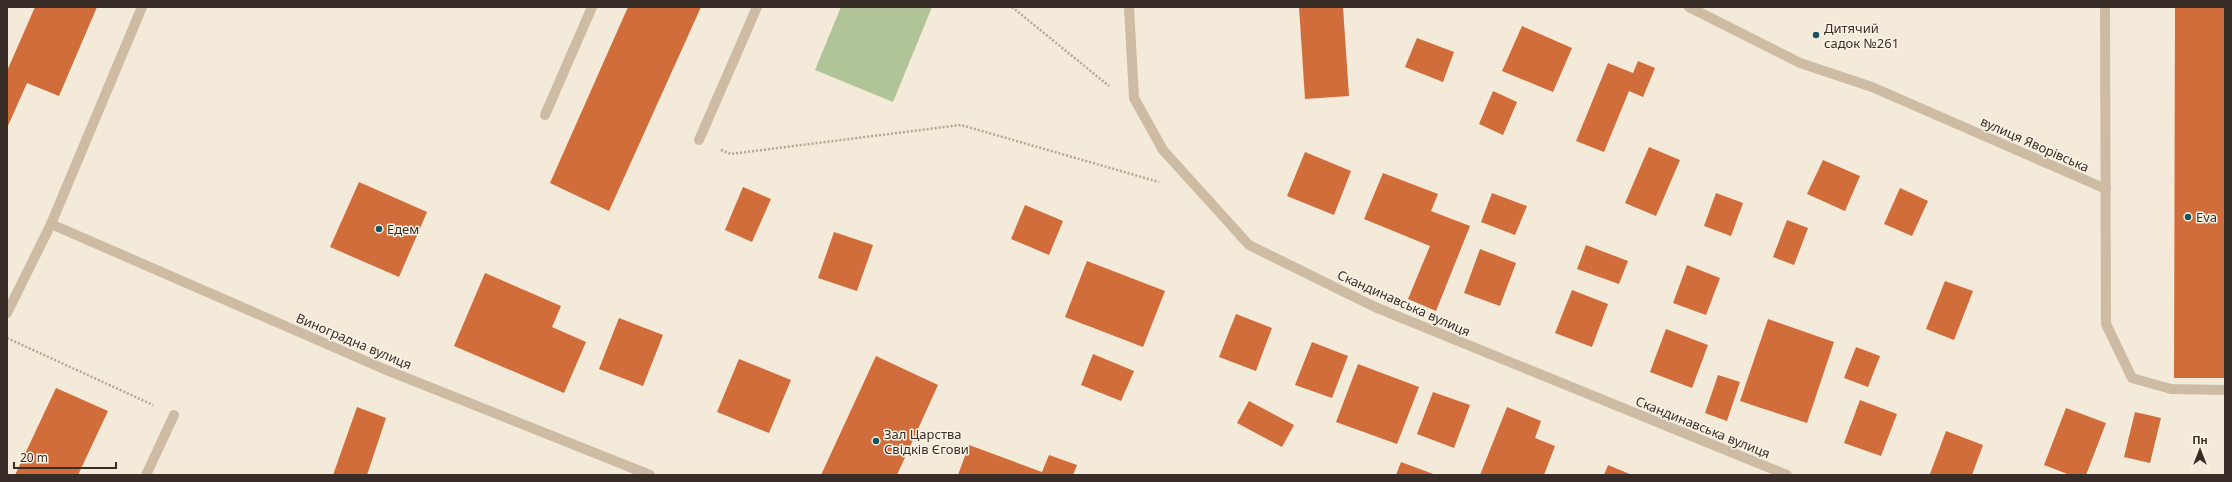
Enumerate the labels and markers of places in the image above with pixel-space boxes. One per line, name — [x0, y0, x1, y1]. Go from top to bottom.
place label: Дитячий садок №261 — [1824, 19, 1899, 52]
marker: Дитячий садок №261 — [1811, 30, 1821, 40]
place label: Eva — [2196, 208, 2217, 226]
marker: Eva — [2183, 212, 2193, 222]
place label: Едем — [387, 220, 419, 238]
marker: Едем — [374, 224, 384, 234]
place label: Зал Царства Свідків Єгови — [884, 425, 969, 458]
marker: Зал Царства Свідків Єгови — [871, 436, 881, 446]

